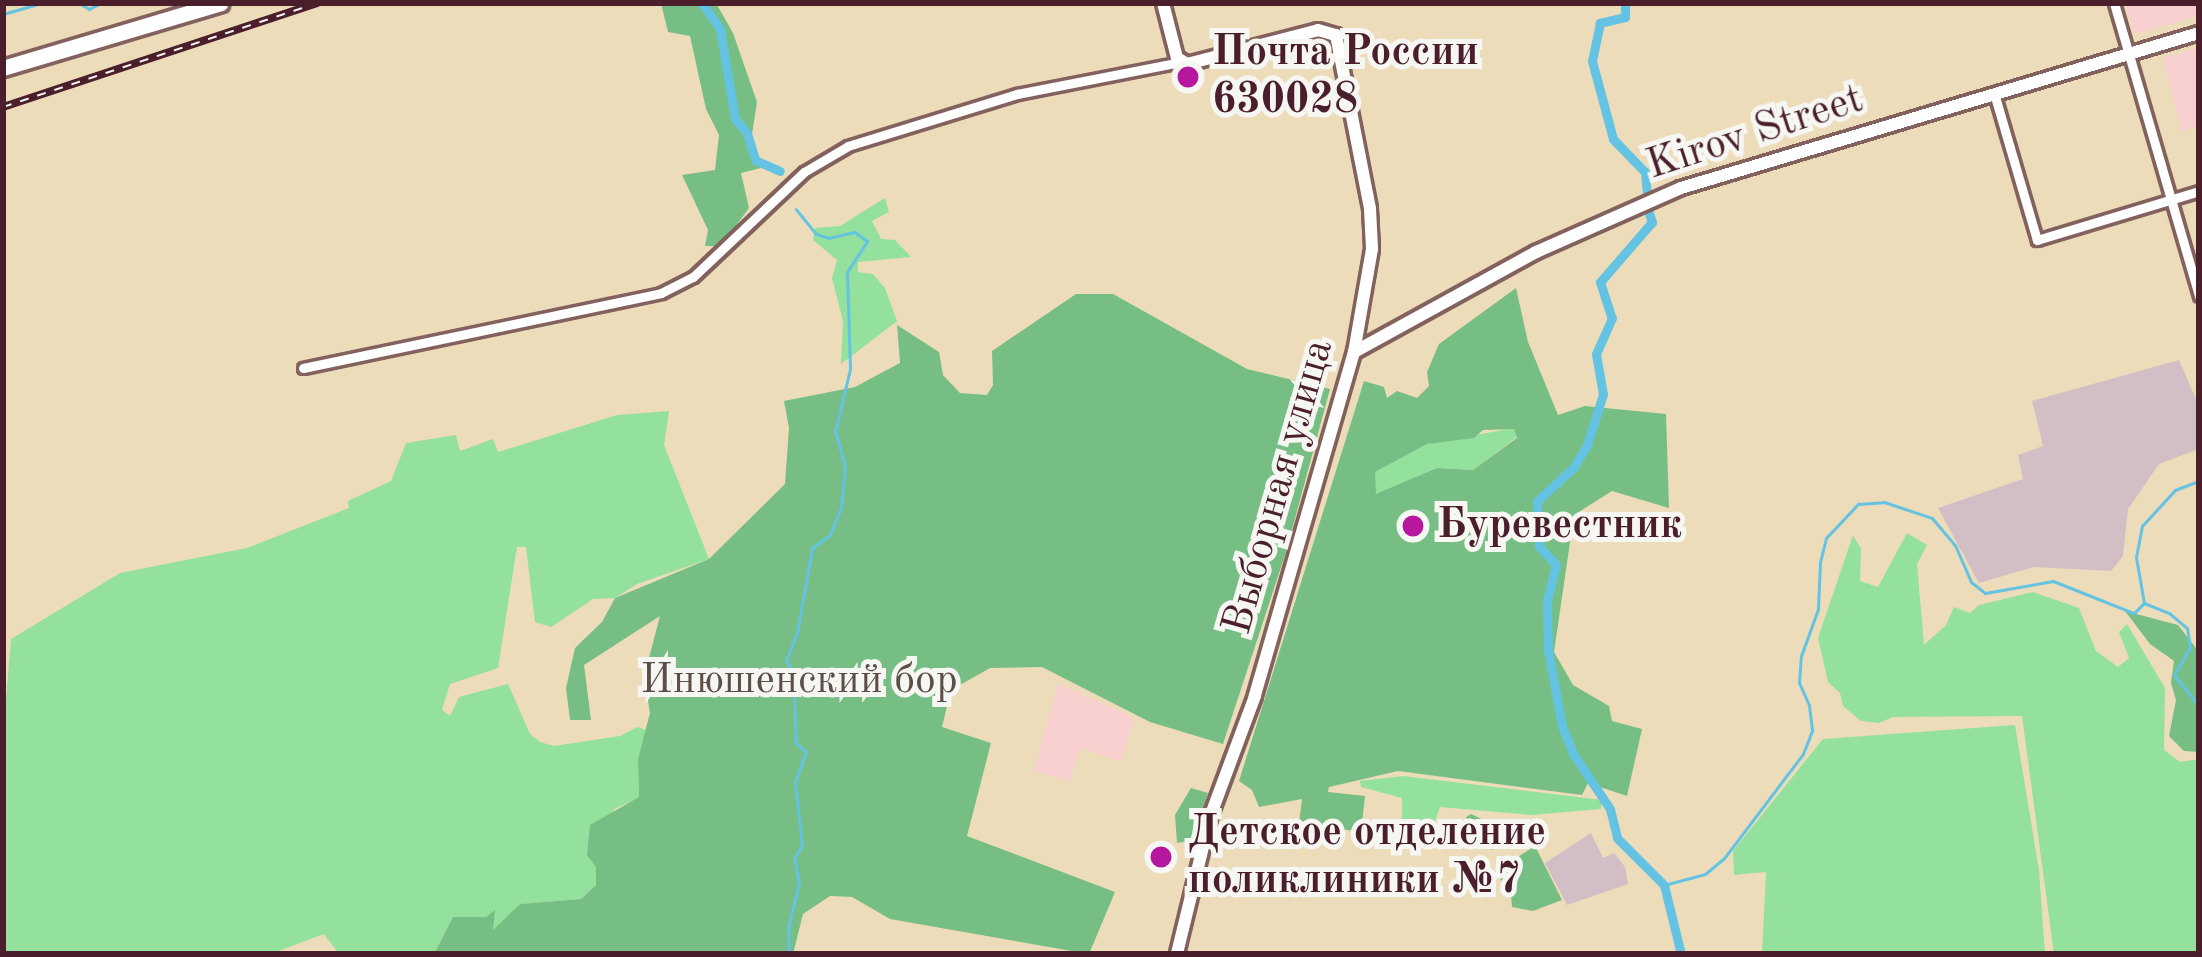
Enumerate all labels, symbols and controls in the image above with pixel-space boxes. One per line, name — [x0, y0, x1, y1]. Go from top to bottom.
place label: Почта России 630028 — [1212, 28, 1479, 127]
marker: Почта России 630028 — [1175, 64, 1201, 90]
street label: Kirov Street — [1640, 74, 1870, 192]
street label: Выборная улица — [1213, 334, 1345, 640]
place label: Буревестник — [1437, 501, 1682, 551]
marker: Буревестник — [1400, 513, 1426, 539]
park label: Инюшенский бор — [640, 656, 958, 706]
place label: Детское отделение поликлиники №7 — [1188, 808, 1546, 906]
marker: Детское отделение поликлиники №7 — [1145, 841, 1177, 873]

